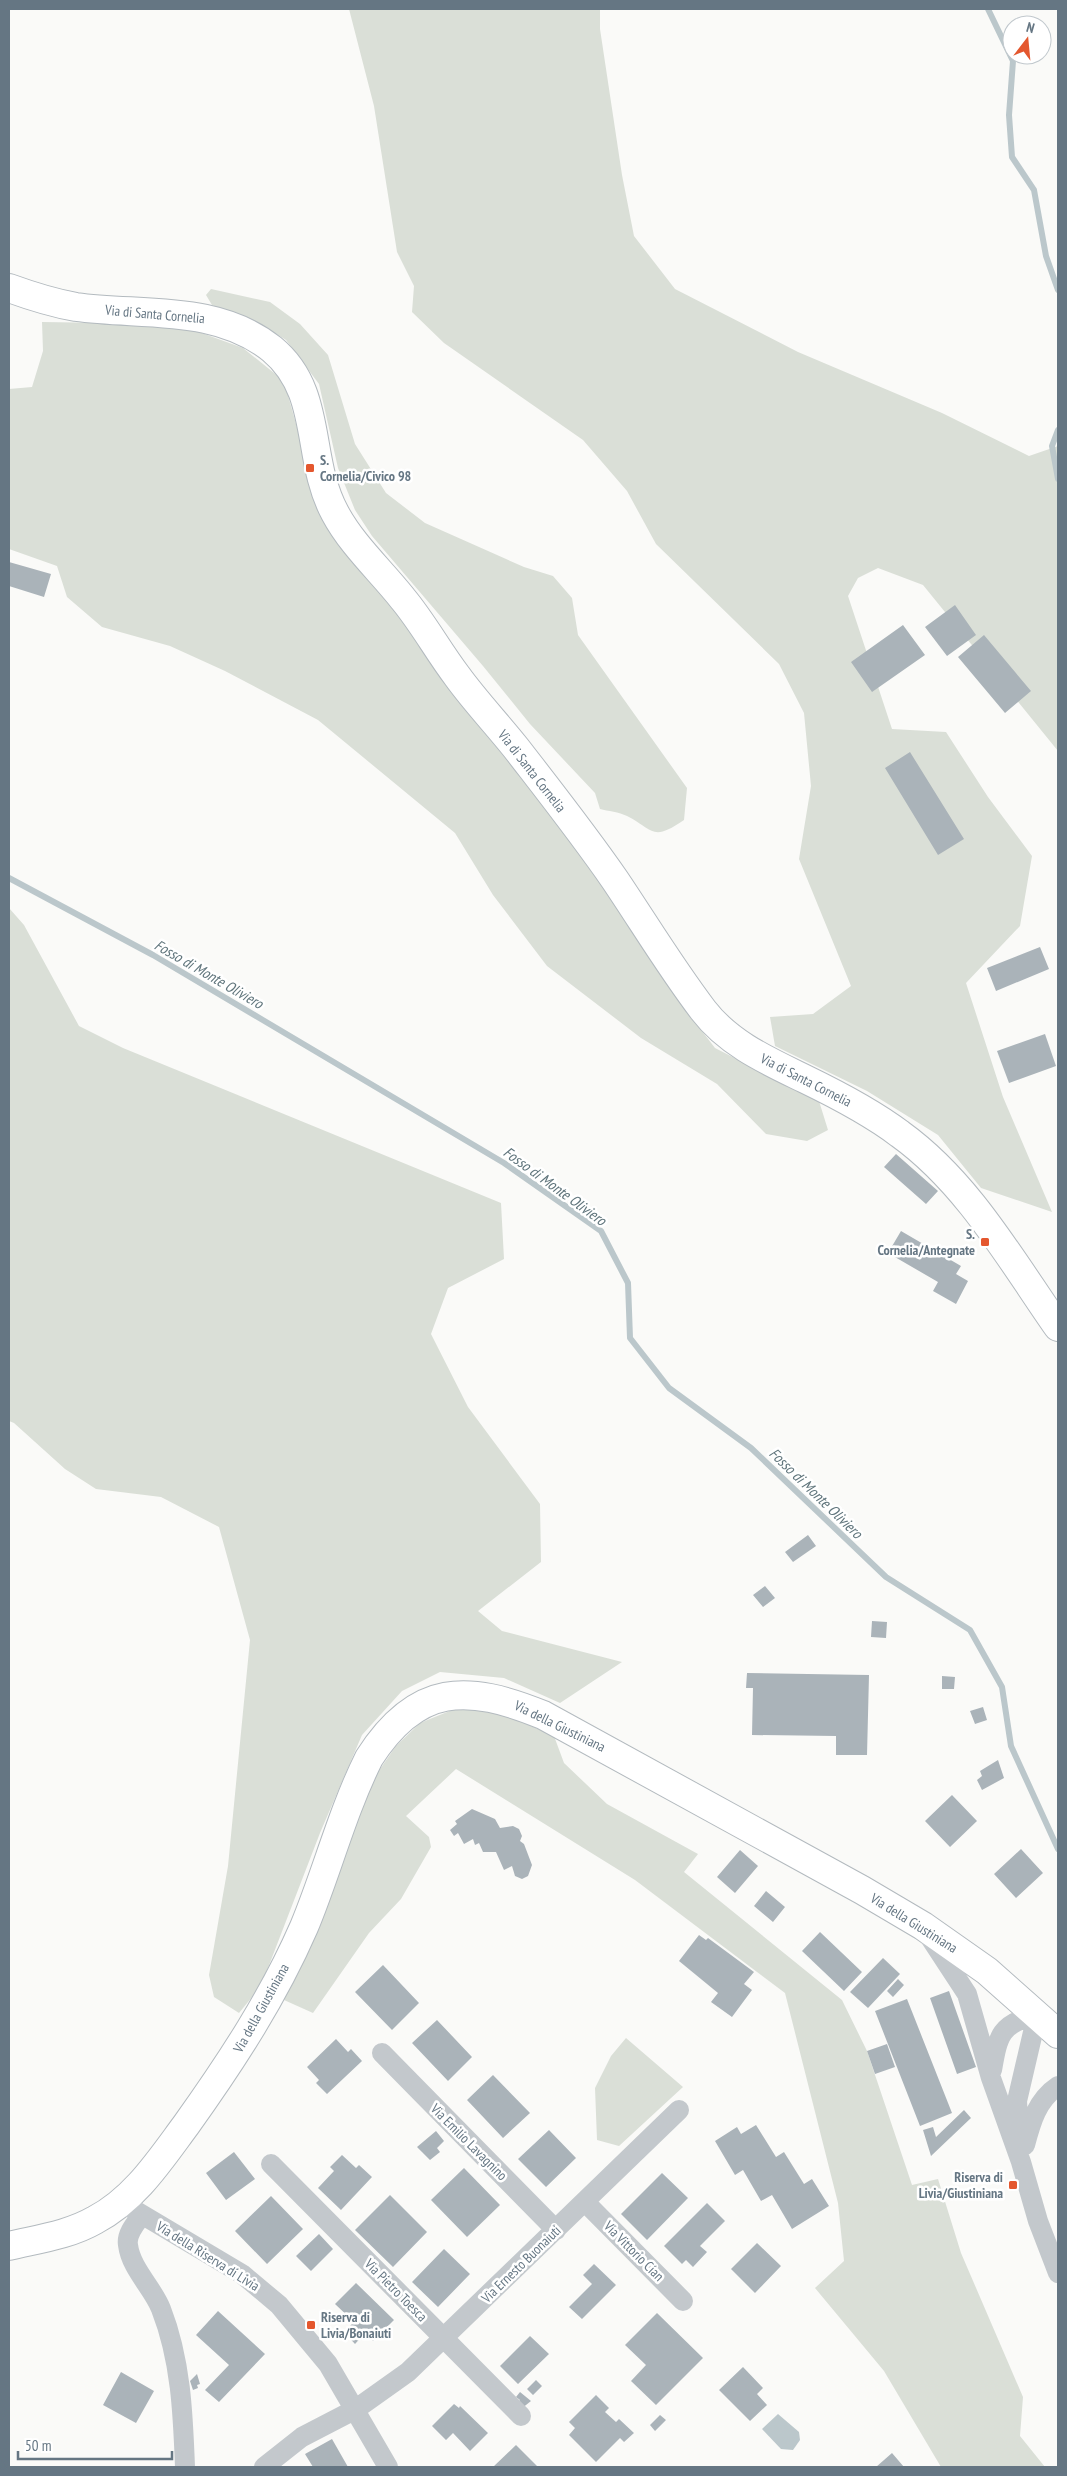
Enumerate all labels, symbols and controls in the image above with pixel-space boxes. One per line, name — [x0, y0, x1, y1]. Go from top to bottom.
north arrow — [1002, 15, 1052, 65]
text: N — [1024, 18, 1037, 37]
street label: Via di Santa Cornelia — [103, 301, 206, 327]
place label: S. Cornelia/Civico 98 — [320, 451, 411, 485]
marker: S. Cornelia/Civico 98 — [304, 462, 316, 474]
street label: Via di Santa Cornelia — [493, 725, 570, 816]
water label: Fosso di Monte Oliviero — [151, 935, 268, 1014]
street label: Via di Santa Cornelia — [756, 1049, 855, 1111]
water label: Fosso di Monte Oliviero — [500, 1142, 611, 1231]
place label: S. Cornelia/Antegnate — [877, 1225, 975, 1259]
marker: S. Cornelia/Antegnate — [979, 1236, 991, 1248]
water label: Fosso di Monte Oliviero — [765, 1444, 868, 1543]
street label: Via della Giustiniana — [511, 1696, 609, 1756]
street label: Via della Giustiniana — [866, 1889, 961, 1957]
street label: Via della Giustiniana — [229, 1960, 293, 2057]
street label: Via Emilio Lavagnino — [426, 2099, 511, 2184]
place label: Riserva di Livia/Giustiniana — [919, 2168, 1003, 2202]
marker: Riserva di Livia/Giustiniana — [1007, 2179, 1019, 2191]
street label: Via Vittorio Cian — [599, 2216, 668, 2285]
street label: Via della Riserva di Livia — [152, 2217, 263, 2295]
street label: Via Ernesto Buonaiuti — [477, 2221, 565, 2307]
street label: Via Pietro Toesca — [360, 2254, 431, 2325]
place label: Riserva di Livia/Bonaiuti — [321, 2308, 391, 2342]
marker: Riserva di Livia/Bonaiuti — [305, 2319, 317, 2331]
scale bar — [18, 2428, 171, 2460]
text: 50 m — [25, 2436, 51, 2455]

